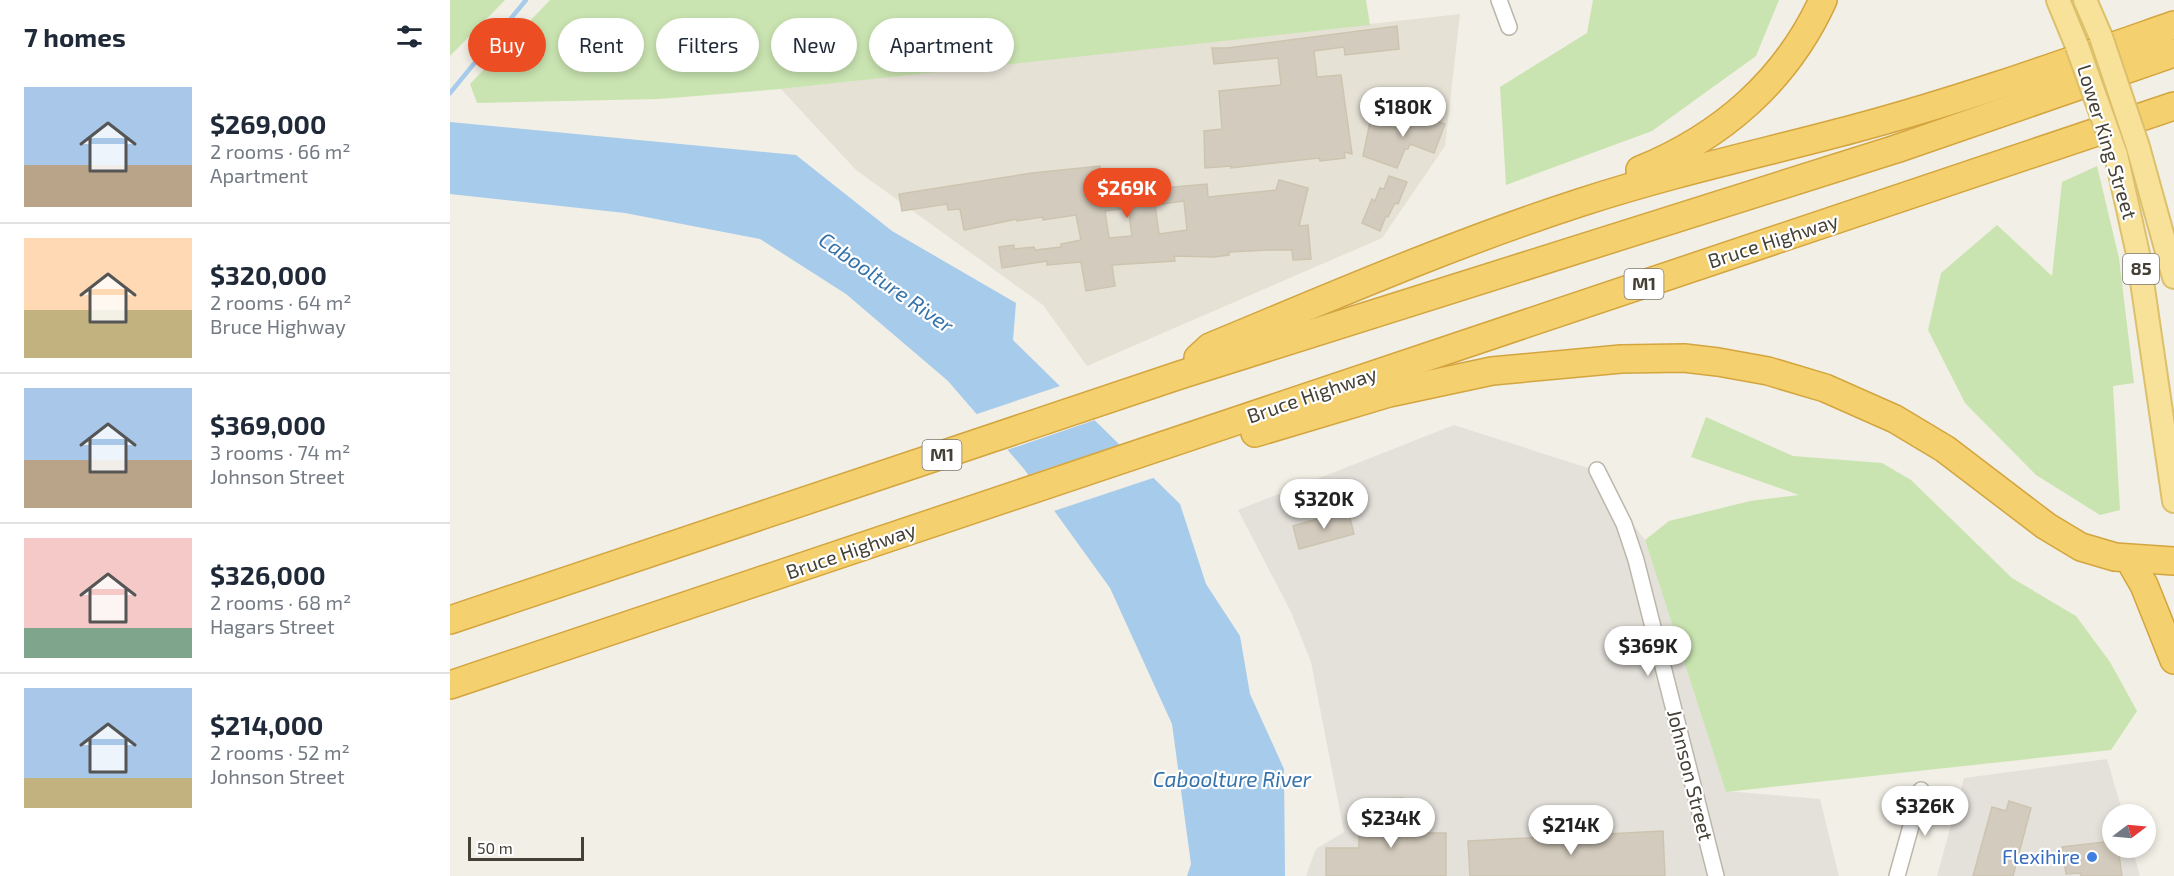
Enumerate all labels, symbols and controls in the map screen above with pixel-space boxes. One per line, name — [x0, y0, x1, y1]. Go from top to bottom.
chip: Buy — [468, 18, 546, 72]
chip: Rent — [558, 18, 644, 72]
chip: Filters — [656, 18, 759, 72]
chip: New — [771, 18, 857, 72]
chip: Apartment — [869, 18, 1014, 72]
icon: filters — [393, 20, 426, 53]
text: 7 homes — [24, 21, 126, 52]
street label: Lower King Street — [2073, 62, 2143, 222]
pin: $180K — [1361, 87, 1445, 138]
text: $180K — [1374, 94, 1432, 118]
text: $269,000 — [210, 108, 326, 139]
icon: home — [72, 111, 144, 183]
text: 2 rooms · 66 m² — [210, 139, 351, 163]
text: Apartment — [210, 163, 308, 187]
pin: $269K — [1085, 168, 1169, 219]
text: $269K — [1097, 175, 1157, 199]
street label: Bruce Highway — [1704, 208, 1841, 272]
water label: Caboolture River — [815, 226, 959, 338]
road number: 85 — [2123, 254, 2159, 284]
text: $320,000 — [210, 259, 327, 290]
icon: home — [72, 262, 144, 334]
road number: M1 — [1624, 269, 1664, 299]
text: 2 rooms · 64 m² — [210, 290, 352, 314]
text: Bruce Highway — [210, 314, 346, 338]
street label: Bruce Highway — [1244, 360, 1380, 427]
text: $369,000 — [210, 409, 326, 440]
icon: home — [72, 412, 144, 484]
text: 3 rooms · 74 m² — [210, 440, 350, 464]
road number: M1 — [922, 440, 962, 470]
text: Johnson Street — [210, 464, 345, 488]
pin: $320K — [1282, 479, 1366, 530]
text: $320K — [1294, 486, 1354, 510]
street label: Bruce Highway — [783, 516, 919, 583]
text: $326,000 — [210, 559, 326, 590]
icon: home — [72, 562, 144, 634]
text: 2 rooms · 68 m² — [210, 590, 351, 614]
text: Hagars Street — [210, 614, 335, 638]
pin: $369K — [1606, 626, 1690, 677]
text: $369K — [1618, 633, 1678, 657]
street label: Johnson Street — [1663, 707, 1719, 843]
text: $214,000 — [210, 709, 324, 740]
icon: home — [72, 712, 144, 784]
text: 2 rooms · 52 m² — [210, 740, 350, 764]
text: Johnson Street — [210, 764, 345, 788]
water label: Caboolture River — [1153, 766, 1312, 791]
pin: $326K — [1883, 786, 1967, 837]
text: $326K — [1895, 793, 1955, 817]
pin: $234K — [1349, 798, 1433, 849]
north arrow — [2102, 804, 2156, 858]
map controls — [2102, 804, 2156, 858]
text: $234K — [1361, 805, 1421, 829]
pin: $214K — [1529, 805, 1613, 856]
text: $214K — [1542, 812, 1600, 836]
scale bar — [468, 834, 584, 862]
text: 50 m — [477, 838, 513, 857]
place label: Flexihire — [2002, 844, 2080, 868]
marker: Flexihire — [2085, 850, 2099, 864]

